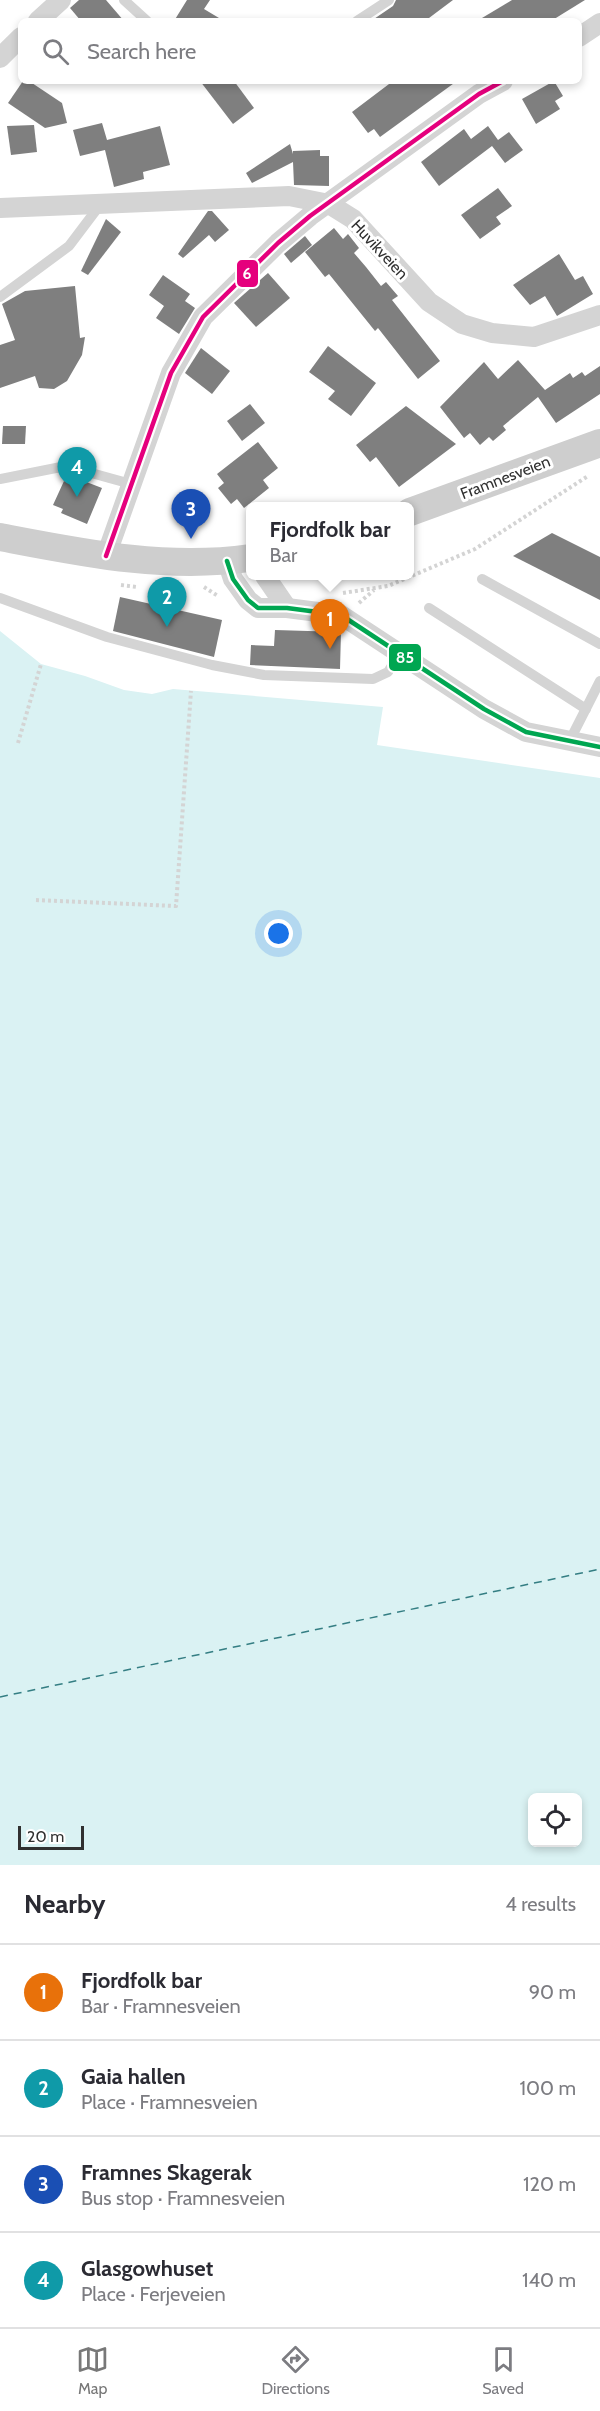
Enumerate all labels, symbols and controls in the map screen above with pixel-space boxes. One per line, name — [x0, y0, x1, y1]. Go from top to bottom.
search box — [18, 18, 582, 84]
icon: search — [39, 35, 72, 68]
text: Search here — [87, 38, 196, 65]
street label: Huvikveien — [347, 216, 412, 283]
line badge: 6 — [236, 259, 259, 288]
text: 6 — [243, 264, 252, 283]
pin: 4 — [58, 448, 97, 497]
street label: Framnesveien — [458, 452, 553, 503]
pin: 3 — [172, 490, 210, 539]
popup — [246, 502, 414, 580]
text: Fjordfolk bar — [270, 516, 390, 543]
text: Bar — [270, 543, 297, 567]
pin: 2 — [148, 578, 186, 627]
pin: 1 — [310, 600, 350, 649]
line badge: 85 — [388, 643, 422, 672]
text: 85 — [396, 648, 414, 667]
your location — [264, 919, 293, 948]
map controls — [528, 1793, 582, 1847]
button: locate — [528, 1793, 582, 1847]
scale bar — [18, 1823, 84, 1850]
text: 20 m — [27, 1827, 64, 1846]
text: Nearby — [24, 1888, 105, 1920]
text: 4 results — [505, 1892, 576, 1916]
text: Fjordfolk bar — [81, 1967, 202, 1994]
text: 1 — [40, 1980, 47, 2004]
text: 90 m — [529, 1980, 576, 2004]
text: Bar · Framnesveien — [81, 1994, 241, 2018]
text: Gaia hallen — [81, 2063, 186, 2090]
text: 2 — [38, 2076, 49, 2100]
text: 100 m — [520, 2076, 576, 2100]
text: Place · Framnesveien — [81, 2090, 258, 2114]
text: Framnes Skagerak — [81, 2159, 252, 2186]
text: 3 — [38, 2172, 49, 2196]
text: 120 m — [523, 2172, 576, 2196]
text: Bus stop · Framnesveien — [81, 2186, 285, 2210]
text: Glasgowhuset — [81, 2255, 213, 2282]
text: 4 — [37, 2268, 50, 2292]
text: 140 m — [522, 2268, 576, 2292]
text: Place · Ferjeveien — [81, 2282, 226, 2306]
tab: Map — [76, 2343, 109, 2398]
tab: Directions — [262, 2343, 330, 2398]
tab: Saved — [482, 2343, 524, 2398]

